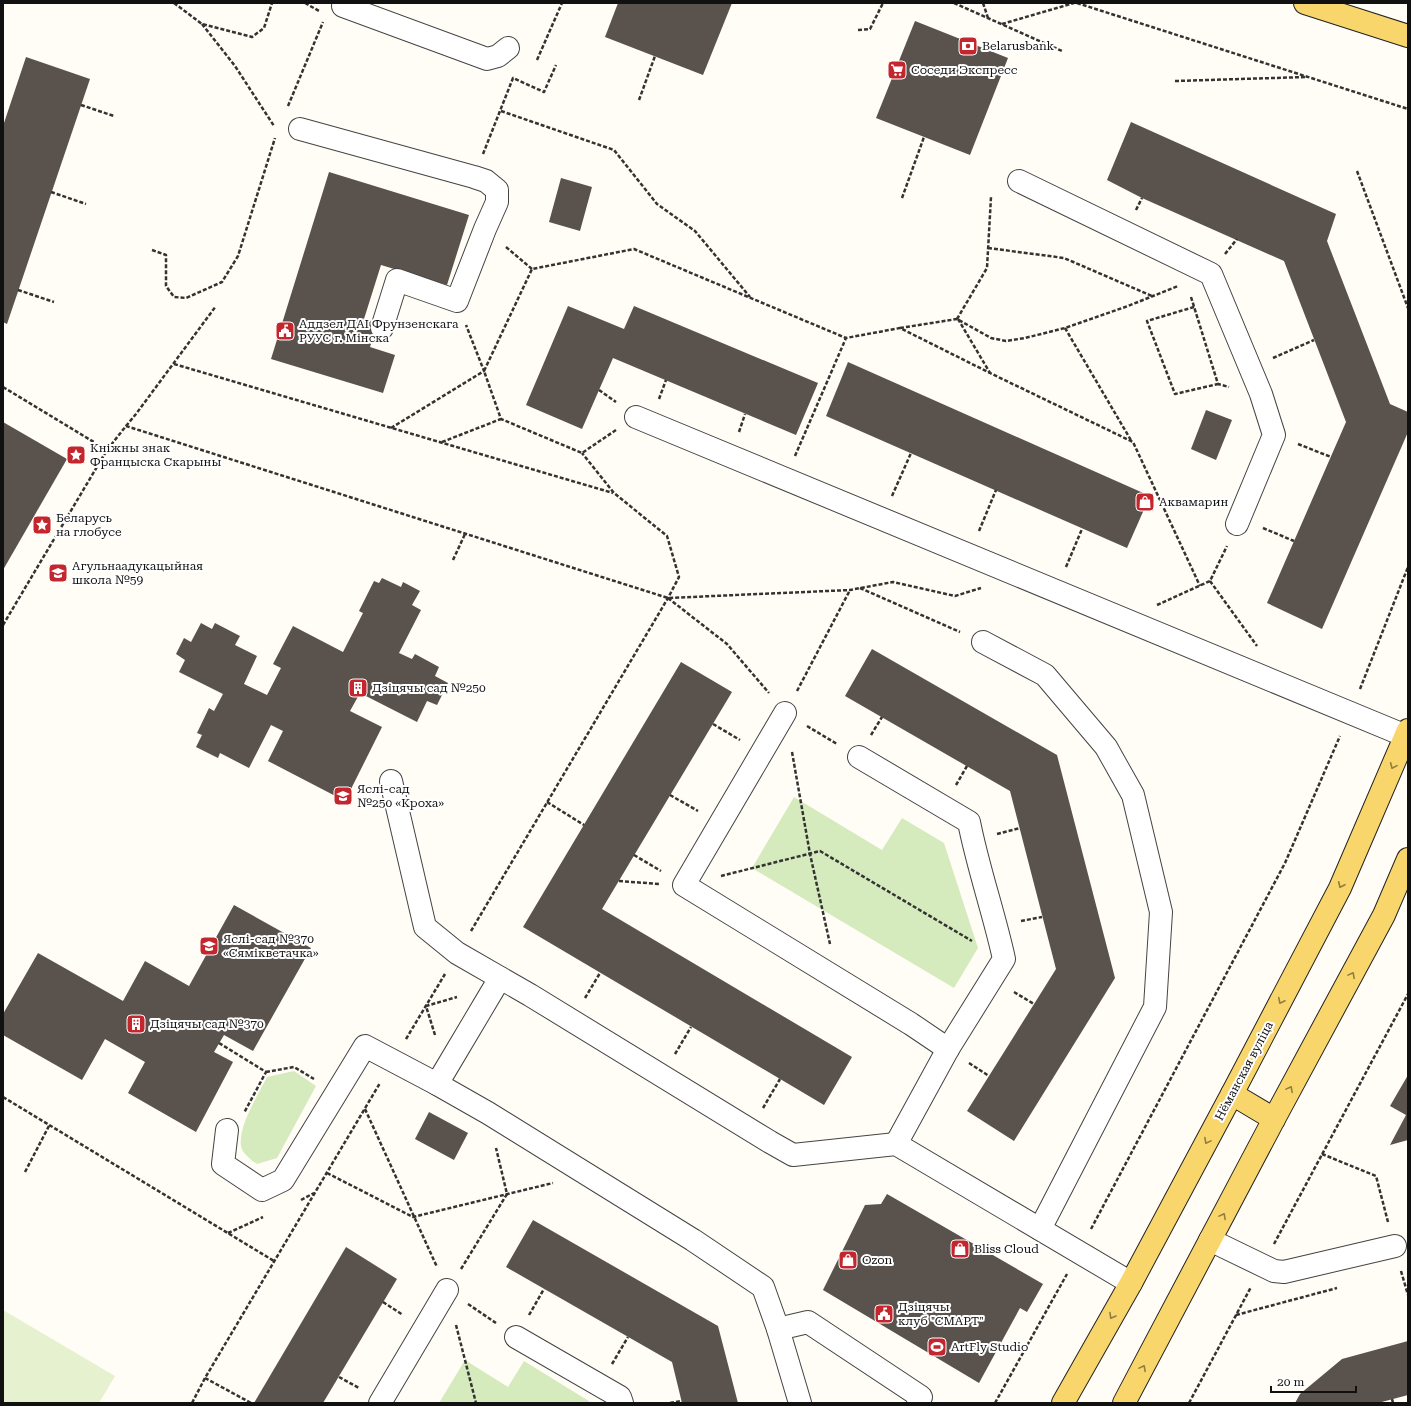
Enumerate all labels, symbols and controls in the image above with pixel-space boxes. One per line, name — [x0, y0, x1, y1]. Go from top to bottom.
bank icon: Belarusbank — [957, 35, 979, 57]
place label: Belarusbank — [982, 39, 1055, 53]
supermarket icon: Соседи Экспресс — [886, 59, 908, 81]
place label: Соседи Экспресс — [911, 63, 1018, 77]
place label: Аддзел ДАІ Фрунзенскага РУУС г. Мінска — [299, 317, 459, 345]
public building icon: Аддзел ДАІ Фрунзенскага РУУС г. Мінска — [274, 320, 296, 342]
place label: Кніжны знак Францыска Скарыны — [90, 441, 221, 469]
place icon: Кніжны знак Францыска Скарыны — [65, 444, 87, 466]
shop icon: Аквамарин — [1134, 491, 1156, 513]
place label: Аквамарин — [1159, 495, 1228, 509]
place label: Беларусь на глобусе — [56, 511, 122, 539]
place icon: Беларусь на глобусе — [31, 514, 53, 536]
place label: Агульнаадукацыйная школа №59 — [72, 559, 203, 587]
school or university icon: Агульнаадукацыйная школа №59 — [47, 562, 69, 584]
building icon: Дзіцячы сад №250 — [347, 677, 369, 699]
place label: Дзіцячы сад №250 — [372, 681, 486, 695]
one-way arrow — [1389, 763, 1397, 770]
place label: Яслі-сад №250 «Кроха» — [357, 782, 444, 810]
school or university icon: Яслі-сад №250 «Кроха» — [332, 785, 354, 807]
one-way arrow — [1338, 881, 1346, 889]
place label: Яслі-сад №370 «Сямікветачка» — [223, 932, 319, 960]
school or university icon: Яслі-сад №370 «Сямікветачка» — [198, 935, 220, 957]
one-way arrow — [1347, 972, 1355, 979]
one-way arrow — [1278, 997, 1286, 1004]
building icon: Дзіцячы сад №370 — [125, 1013, 147, 1035]
place label: Дзіцячы сад №370 — [150, 1017, 264, 1031]
street label: Нёманская вуліца — [1212, 1019, 1276, 1123]
one-way arrow — [1286, 1086, 1293, 1093]
one-way arrow — [1205, 1136, 1212, 1144]
one-way arrow — [1218, 1213, 1226, 1221]
shop icon: Bliss Cloud — [949, 1238, 971, 1260]
place label: Bliss Cloud — [974, 1242, 1039, 1256]
shop icon: Ozon — [837, 1249, 859, 1271]
place label: Ozon — [862, 1253, 893, 1267]
place label: Дзіцячы клуб "СМАРТ" — [898, 1300, 984, 1328]
public building icon: Дзіцячы клуб "СМАРТ" — [873, 1303, 895, 1325]
one-way arrow — [1109, 1312, 1116, 1320]
sports icon: ArtFly Studio — [926, 1336, 948, 1358]
place label: ArtFly Studio — [951, 1340, 1028, 1354]
one-way arrow — [1138, 1365, 1145, 1373]
scale bar — [1271, 1368, 1356, 1394]
text: 20 m — [1277, 1375, 1304, 1389]

